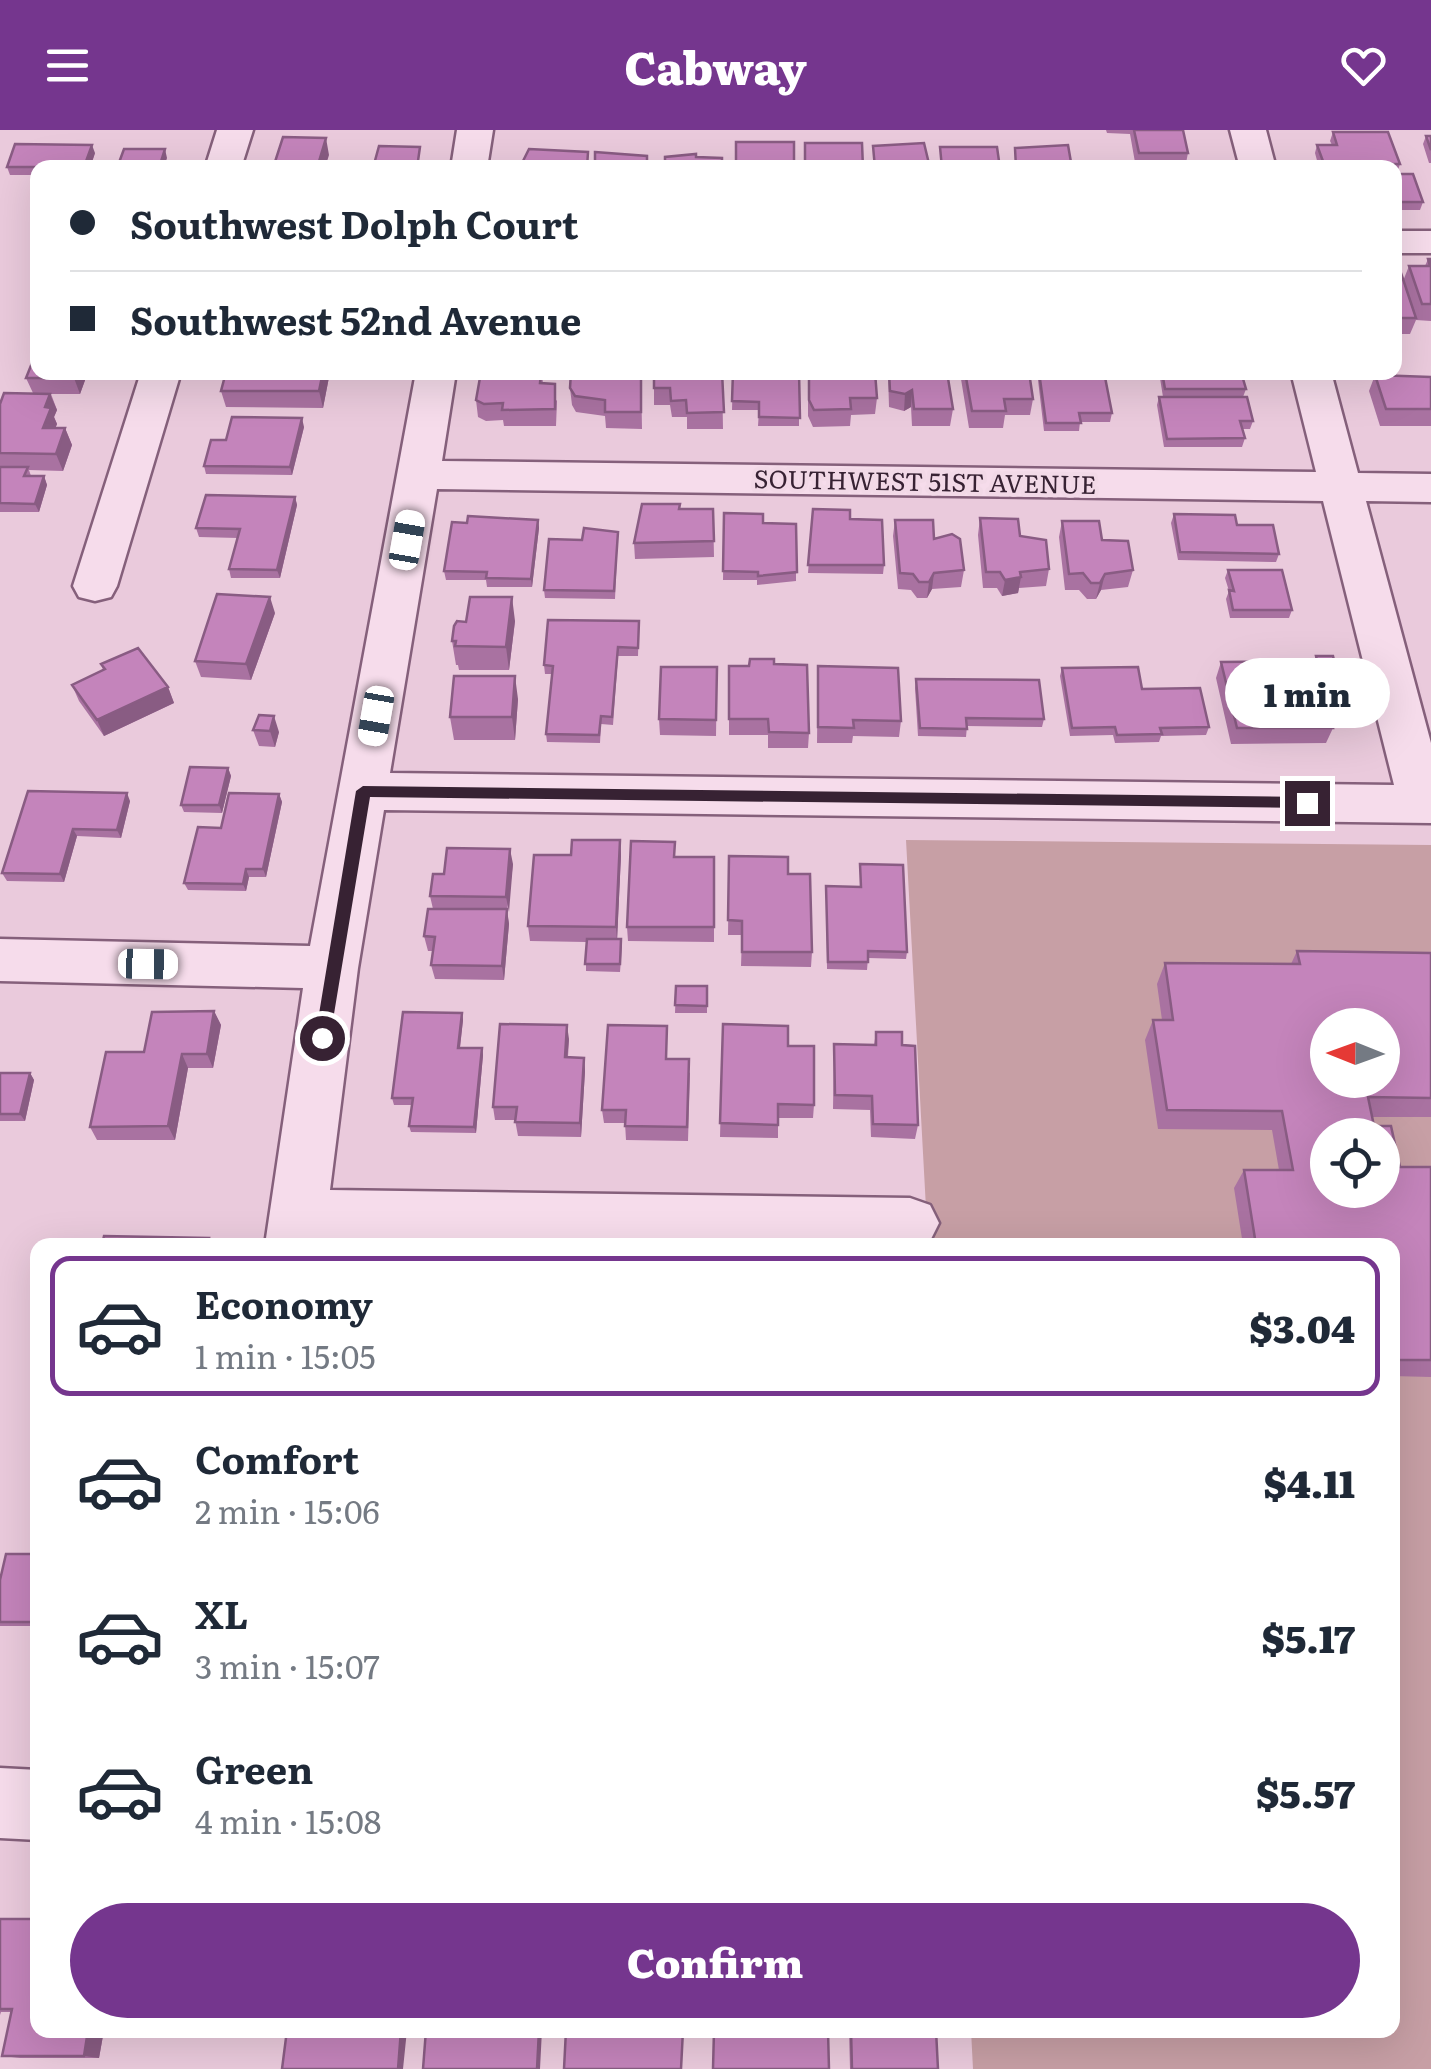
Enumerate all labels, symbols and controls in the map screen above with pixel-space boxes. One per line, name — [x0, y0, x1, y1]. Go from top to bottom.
text: Cabway — [624, 32, 807, 99]
icon: menu — [40, 38, 95, 93]
icon: heart — [1336, 38, 1391, 93]
text: Southwest Dolph Court — [130, 194, 578, 251]
text: Southwest 52nd Avenue — [130, 290, 582, 347]
street label: SOUTHWEST 51ST AVENUE — [753, 459, 1097, 502]
car — [387, 508, 427, 572]
callout: 1 min — [1224, 658, 1390, 728]
text: 1 min — [1264, 669, 1351, 717]
car — [356, 684, 396, 748]
route end — [1285, 781, 1330, 826]
car — [118, 948, 178, 980]
north arrow — [1310, 1008, 1400, 1098]
map controls — [1310, 1008, 1400, 1208]
route start — [300, 1016, 345, 1061]
button: locate — [1310, 1118, 1400, 1208]
text: Economy — [195, 1274, 373, 1331]
icon: car — [75, 1281, 165, 1371]
text: $3.04 — [1249, 1298, 1355, 1355]
text: 1 min · 15:05 — [195, 1331, 375, 1379]
text: Comfort — [195, 1429, 359, 1486]
icon: car — [75, 1436, 165, 1526]
text: $4.11 — [1263, 1453, 1355, 1510]
text: 2 min · 15:06 — [195, 1486, 380, 1534]
text: XL — [195, 1584, 248, 1641]
icon: car — [75, 1591, 165, 1681]
text: $5.17 — [1262, 1608, 1355, 1665]
text: 3 min · 15:07 — [195, 1641, 380, 1689]
text: Green — [195, 1739, 313, 1796]
icon: car — [75, 1746, 165, 1836]
text: $5.57 — [1256, 1763, 1355, 1820]
text: 4 min · 15:08 — [195, 1796, 381, 1844]
button: Confirm — [70, 1903, 1360, 2018]

